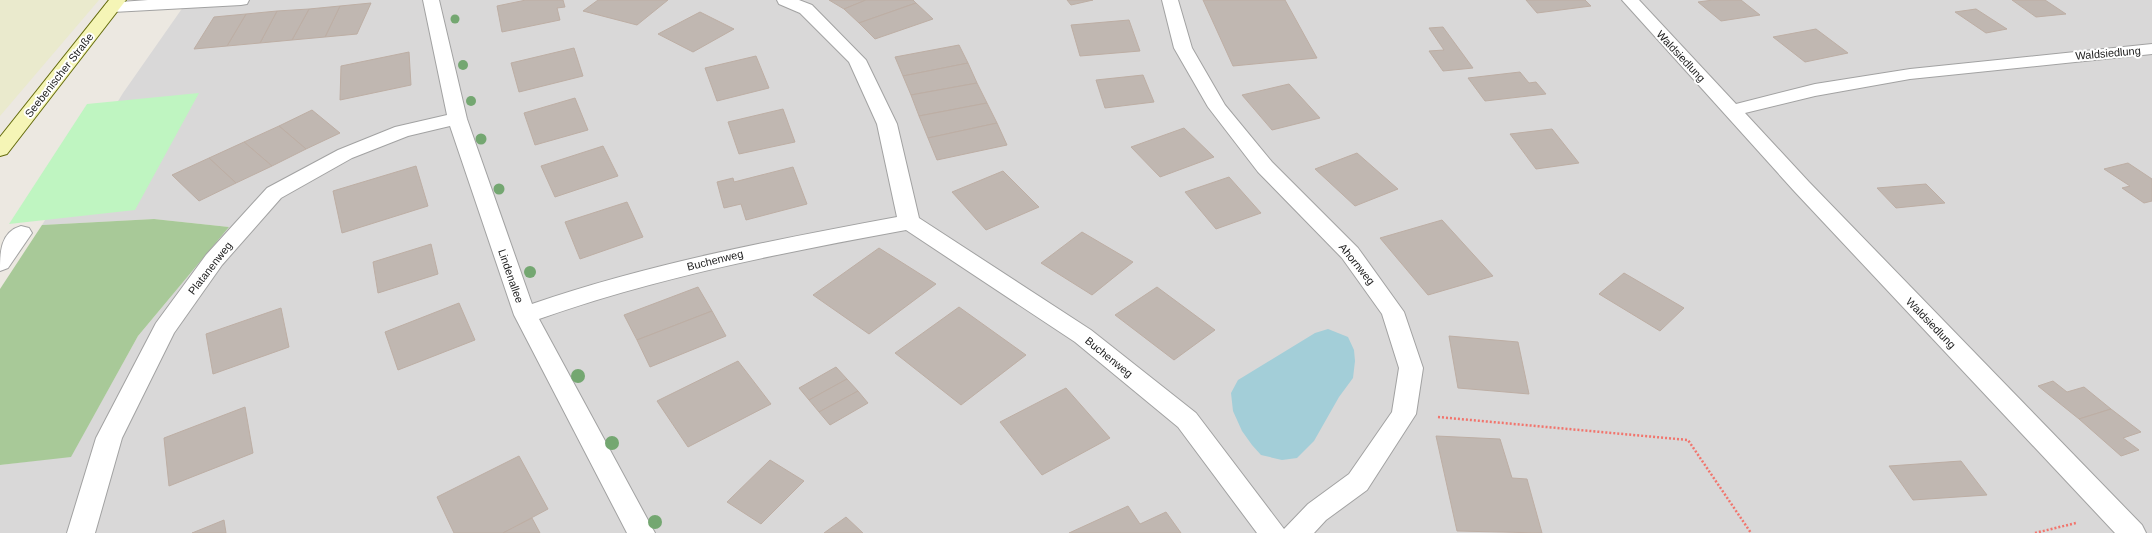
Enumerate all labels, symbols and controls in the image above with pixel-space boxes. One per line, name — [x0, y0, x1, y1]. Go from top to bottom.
street label: Waldsiedlung — [1654, 28, 1708, 84]
street label: Seebenischer Straße — [22, 31, 96, 119]
street label: Waldsiedlung — [2075, 44, 2141, 62]
street label: Platanenweg — [186, 239, 234, 297]
street label: Ahornweg — [1337, 241, 1377, 287]
street label: Lindenallee — [496, 247, 526, 305]
street label: Buchenweg — [686, 247, 744, 273]
street label: Waldsiedlung — [1904, 295, 1958, 351]
street label: Buchenweg — [1083, 334, 1135, 380]

